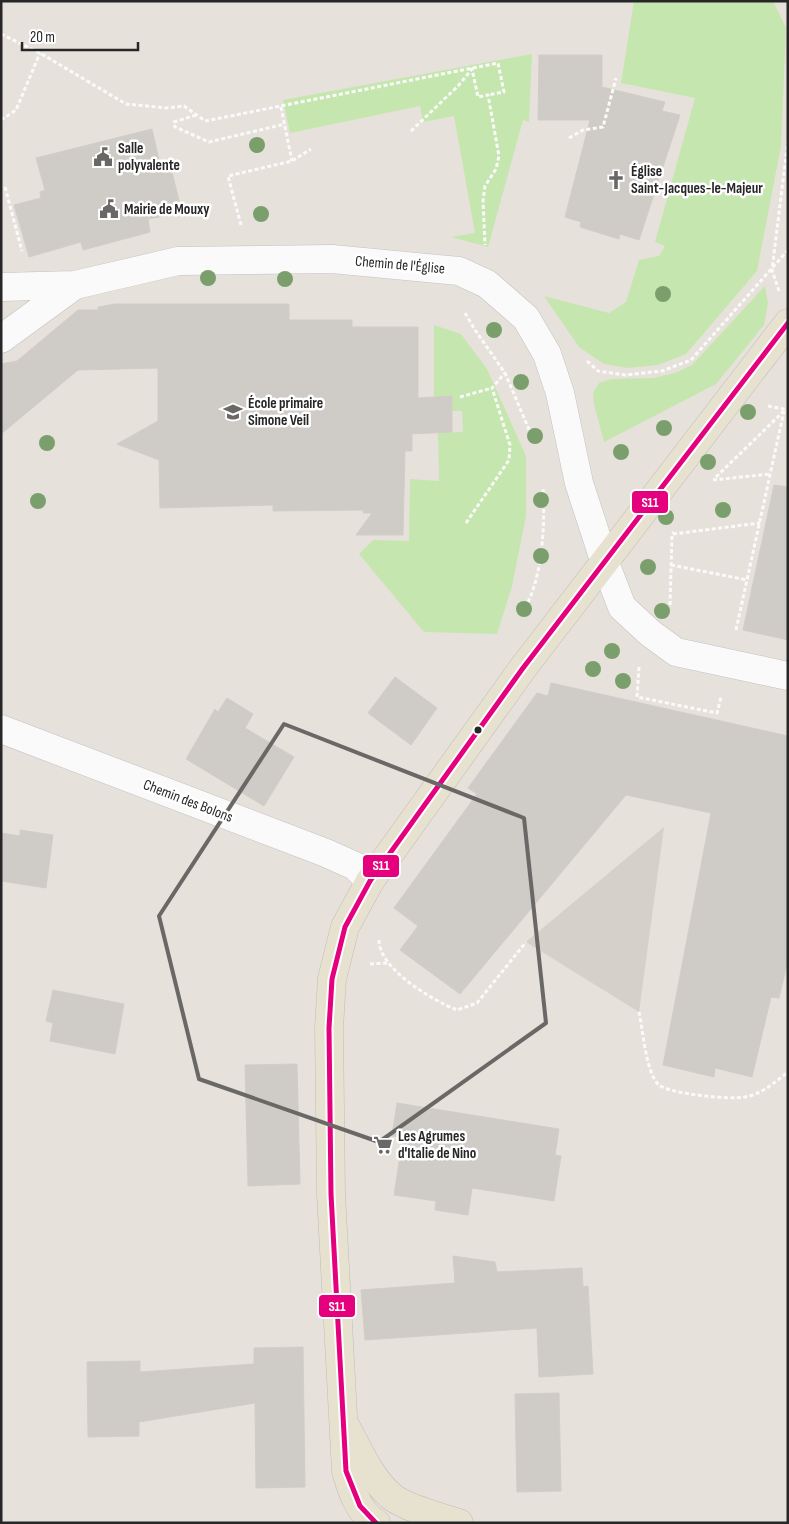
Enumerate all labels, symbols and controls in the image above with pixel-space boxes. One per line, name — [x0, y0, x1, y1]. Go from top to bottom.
scale bar — [22, 20, 139, 52]
text: 20 m — [30, 28, 55, 47]
place label: Salle polyvalente — [118, 139, 180, 175]
public building icon: Salle polyvalente — [92, 146, 114, 168]
place label: Église Saint-Jacques-le-Majeur — [631, 162, 763, 198]
church icon: Église Saint-Jacques-le-Majeur — [605, 169, 627, 191]
public building icon: Mairie de Mouxy — [98, 198, 120, 220]
place label: Mairie de Mouxy — [124, 200, 210, 219]
street label: Chemin de l'Église — [354, 252, 446, 278]
place label: École primaire Simone Veil — [248, 394, 323, 430]
school or university icon: École primaire Simone Veil — [222, 401, 244, 423]
line badge: S11 — [631, 490, 669, 514]
text: S11 — [641, 494, 659, 511]
unlabelled marker — [473, 725, 483, 735]
street label: Chemin des Bolons — [140, 775, 236, 827]
line badge: S11 — [362, 854, 400, 878]
text: S11 — [372, 857, 390, 874]
place label: Les Agrumes d'Italie de Nino — [398, 1127, 476, 1163]
supermarket icon: Les Agrumes d'Italie de Nino — [372, 1134, 394, 1156]
line badge: S11 — [318, 1294, 356, 1318]
text: S11 — [328, 1298, 346, 1315]

